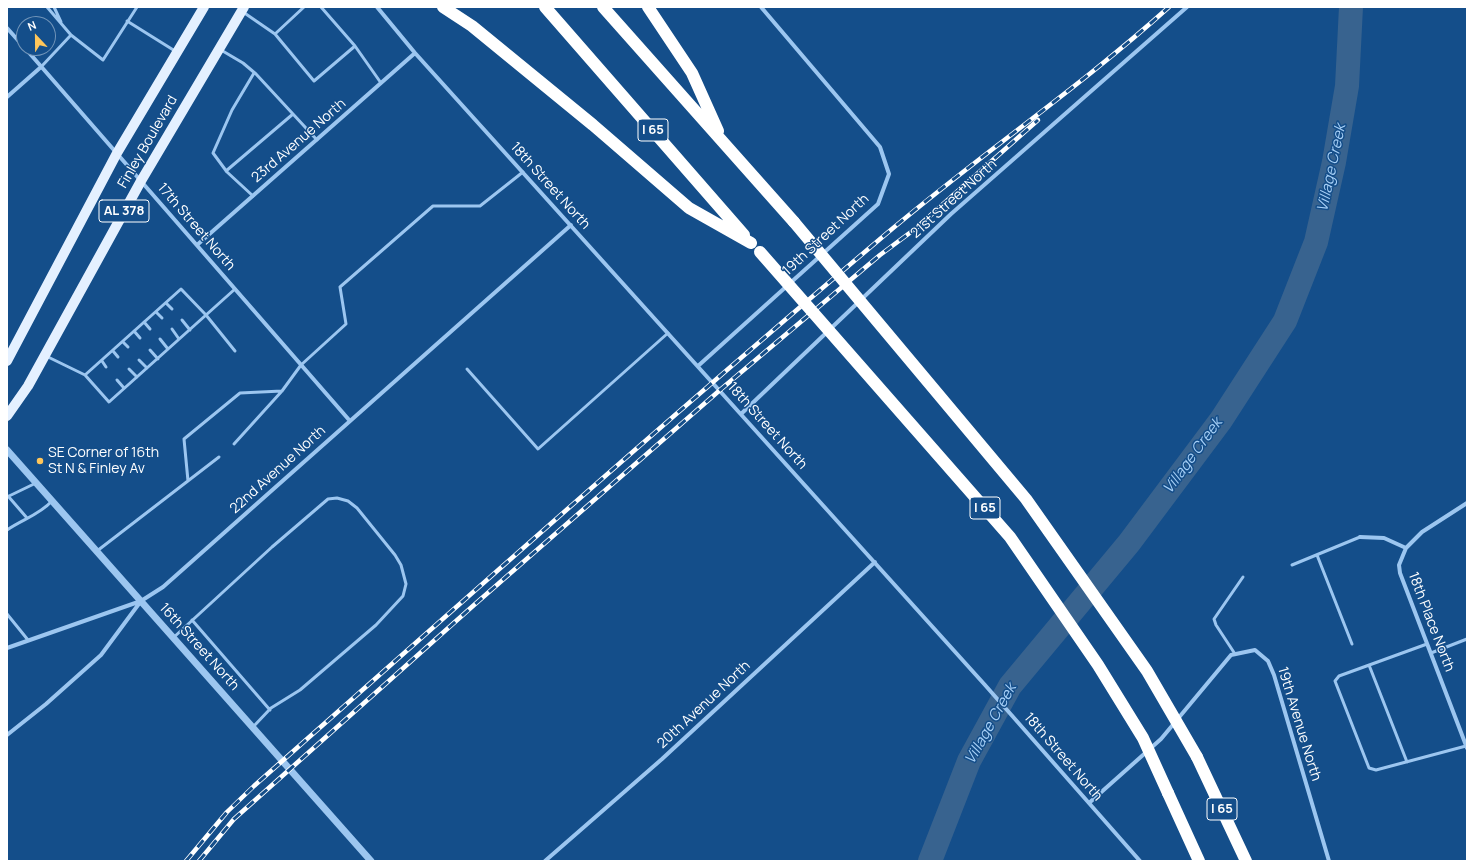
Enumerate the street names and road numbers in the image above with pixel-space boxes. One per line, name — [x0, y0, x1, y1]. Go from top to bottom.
street label: Finley Boulevard — [115, 93, 181, 191]
street label: 23rd Avenue North — [248, 96, 350, 186]
road number: I 65 — [638, 119, 668, 141]
street label: 18th Street North — [507, 139, 593, 233]
street label: 21st Street North — [908, 156, 1000, 242]
street label: 17th Street North — [154, 180, 238, 274]
street label: 19th Street North — [779, 191, 873, 279]
road number: AL 378 — [99, 200, 149, 222]
street label: 18th Street North — [724, 379, 810, 473]
street label: 22nd Avenue North — [227, 423, 329, 517]
road number: I 65 — [970, 497, 1000, 519]
street label: 18th Place North — [1404, 570, 1458, 674]
street label: 16th Street North — [155, 600, 243, 694]
street label: 20th Avenue North — [654, 658, 754, 752]
street label: 19th Avenue North — [1274, 665, 1324, 783]
street label: 18th Street North — [1020, 710, 1106, 804]
road number: I 65 — [1207, 798, 1237, 820]

